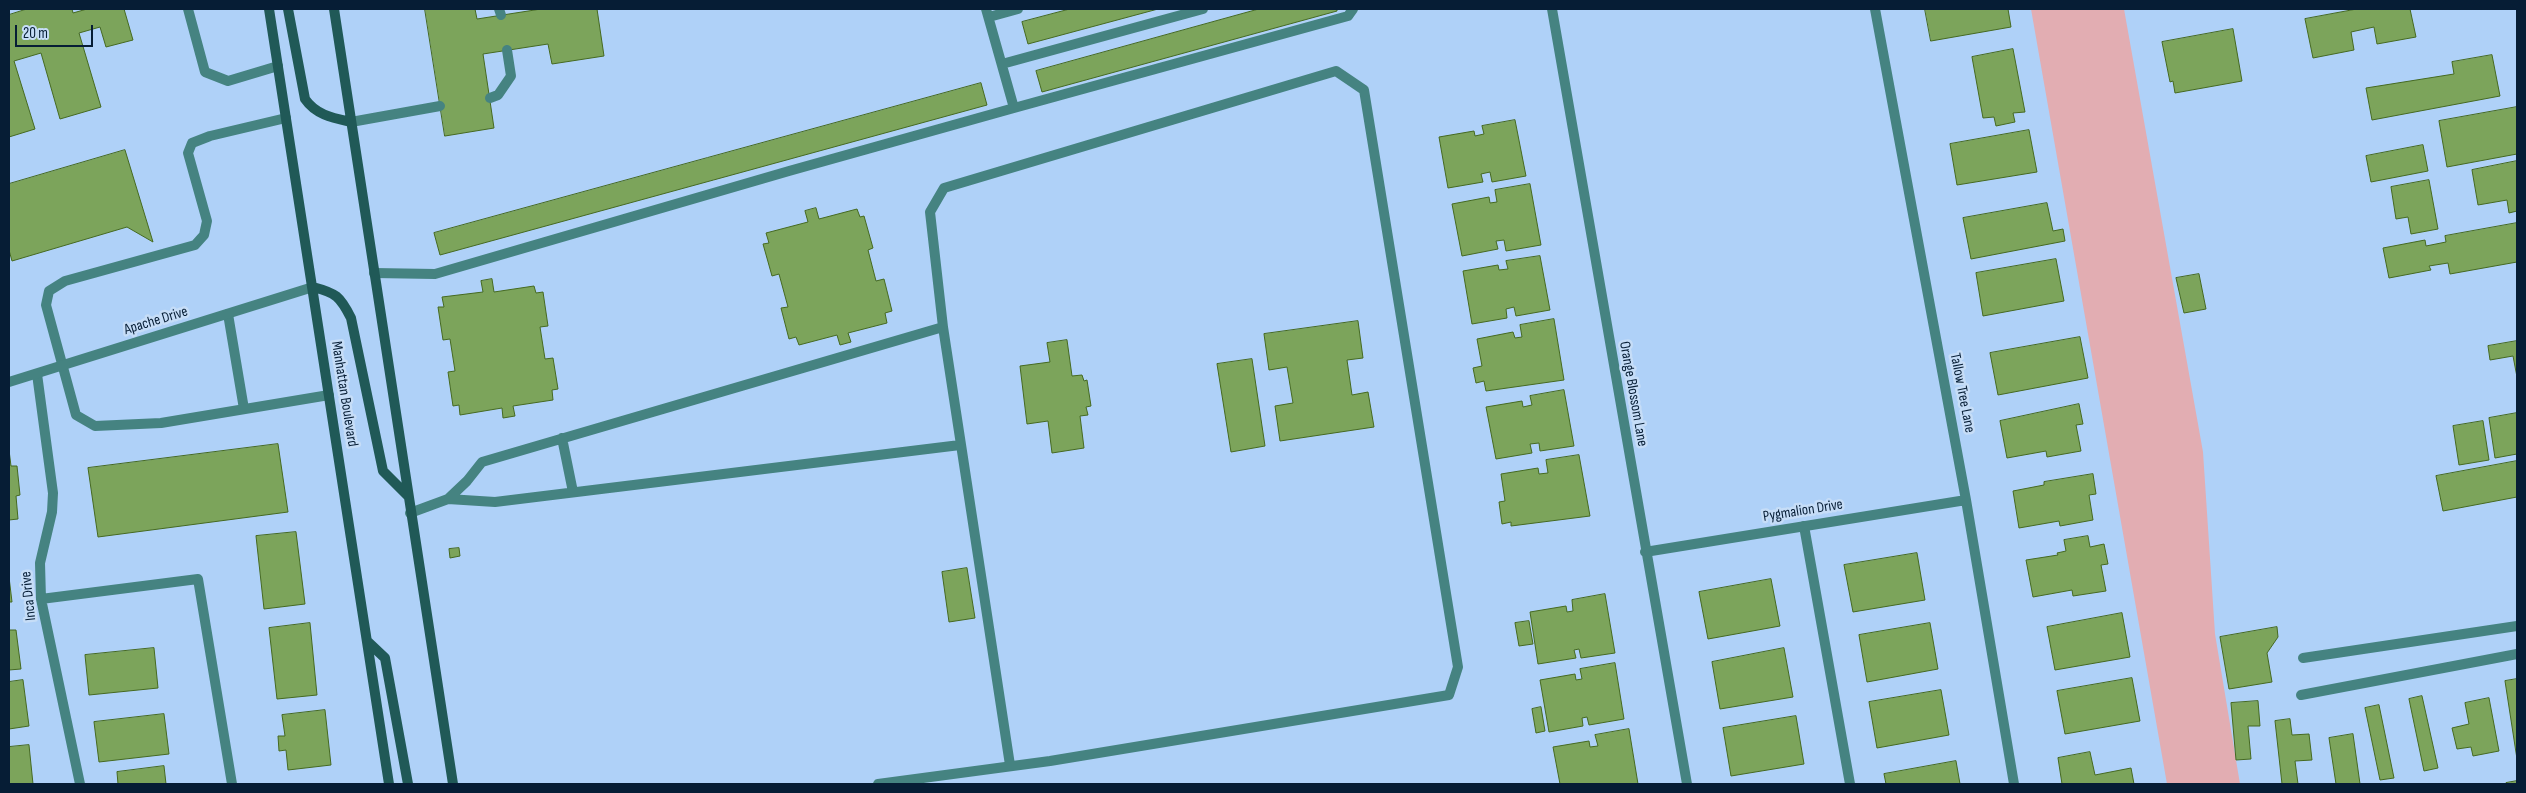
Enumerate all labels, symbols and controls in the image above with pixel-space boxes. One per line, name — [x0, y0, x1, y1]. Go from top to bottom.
scale bar — [18, 15, 95, 47]
text: 20 m — [23, 24, 48, 43]
street label: Apache Drive — [122, 303, 190, 339]
street label: Manhattan Boulevard — [327, 340, 361, 448]
street label: Orange Blossom Lane — [1615, 340, 1651, 448]
street label: Tallow Tree Lane — [1945, 352, 1979, 434]
street label: Pygmalion Drive — [1762, 496, 1844, 526]
street label: Inca Drive — [17, 570, 41, 622]

